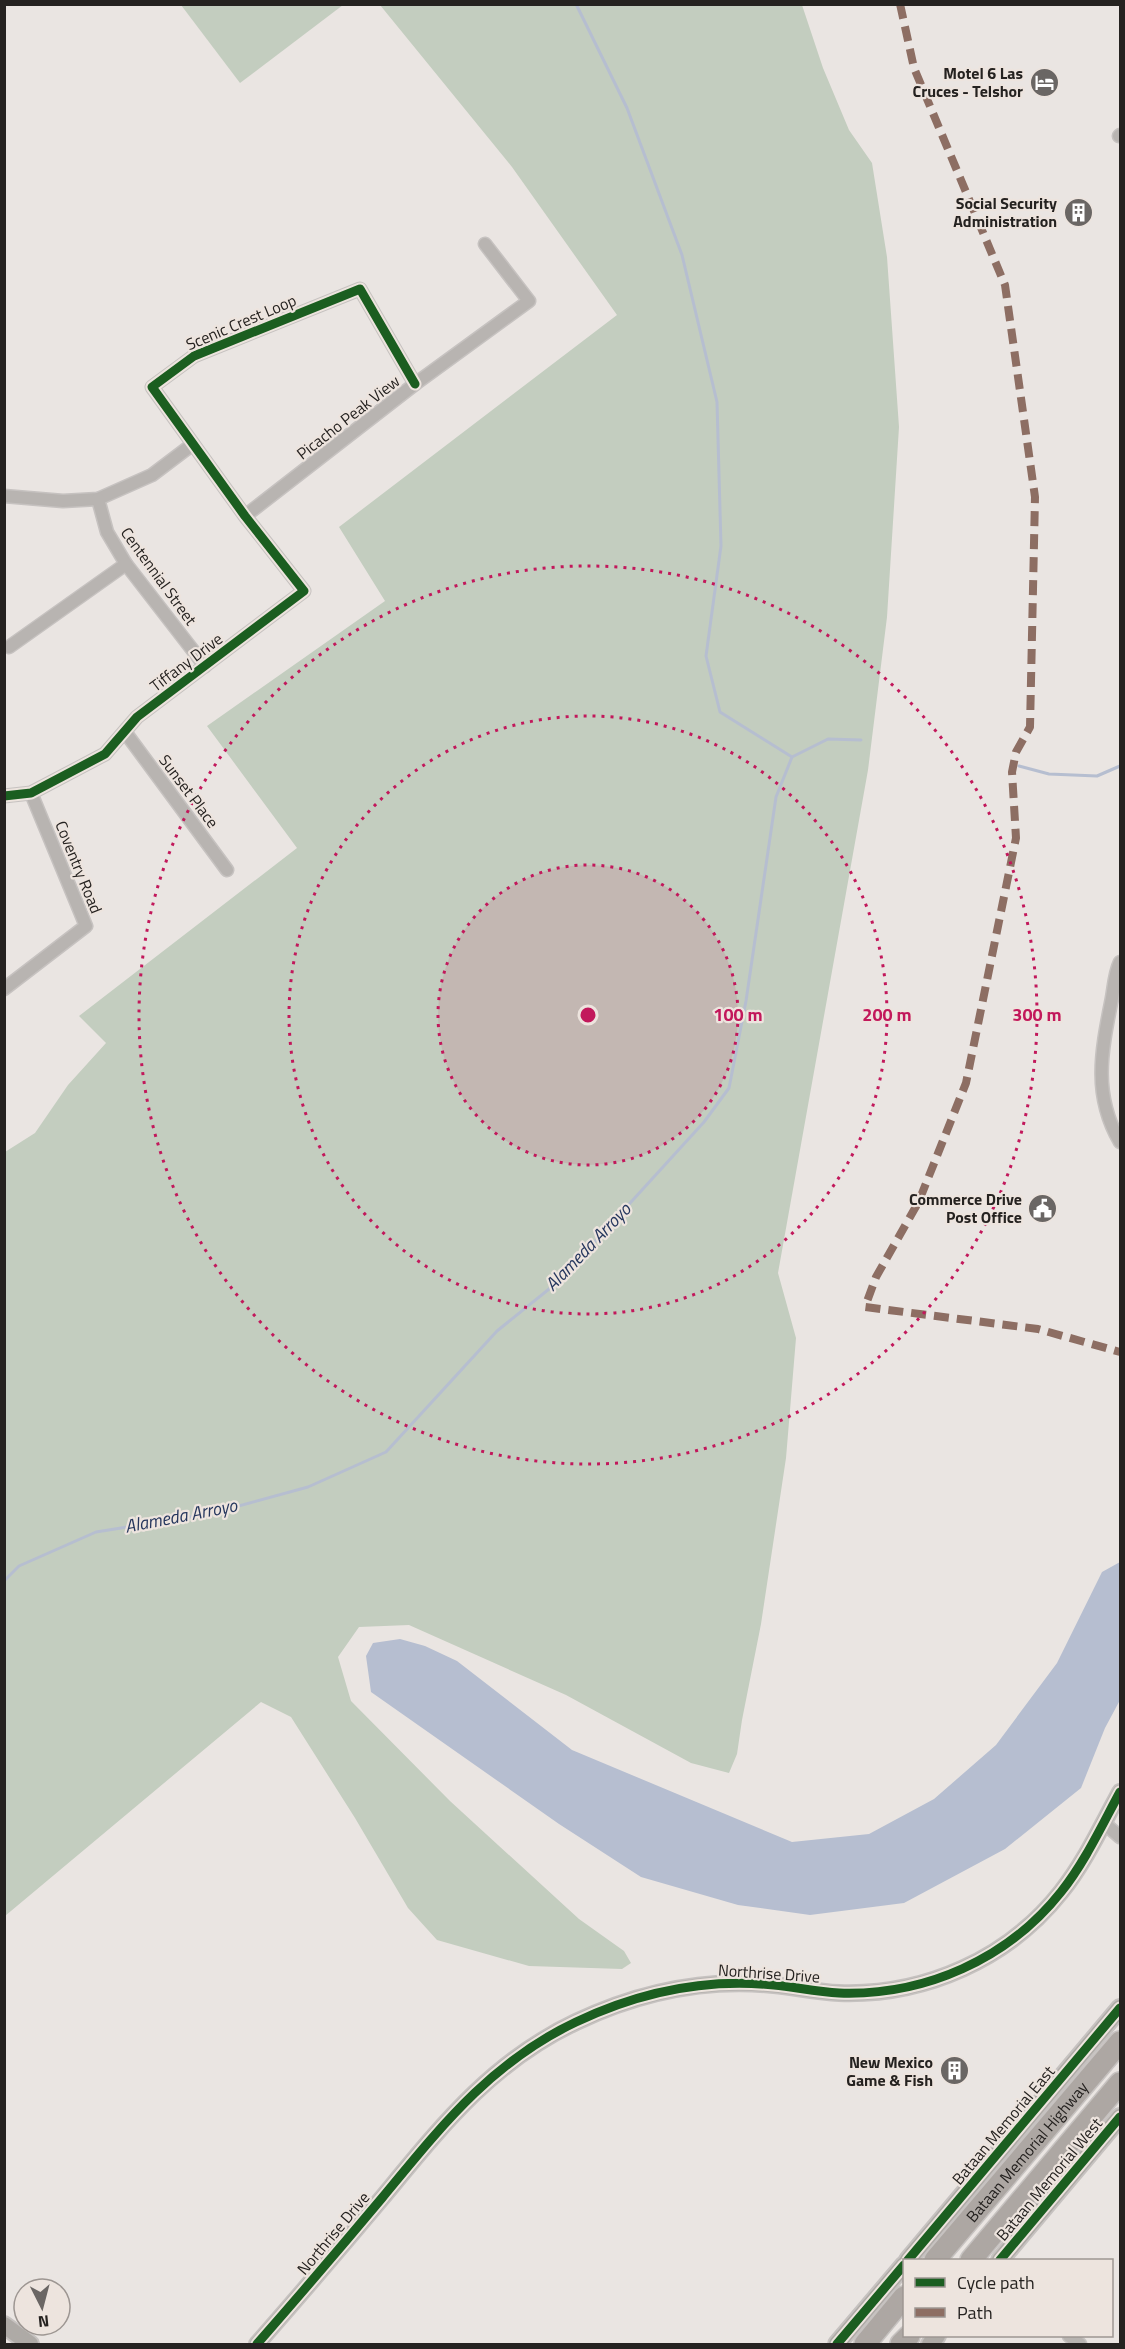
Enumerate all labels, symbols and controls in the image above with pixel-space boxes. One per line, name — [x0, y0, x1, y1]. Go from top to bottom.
place label: Motel 6 Las Cruces - Telshor — [913, 61, 1023, 103]
hotel icon: Motel 6 Las Cruces - Telshor — [1028, 66, 1060, 98]
place label: Social Security Administration — [953, 191, 1057, 233]
building icon: Social Security Administration — [1062, 196, 1094, 228]
street label: Scenic Crest Loop — [182, 288, 300, 356]
street label: Picacho Peak View — [291, 369, 405, 465]
street label: Centennial Street — [115, 522, 203, 630]
street label: Tiffany Drive — [145, 627, 227, 697]
street label: Sunset Place — [153, 749, 225, 833]
street label: Coventry Road — [50, 817, 108, 917]
text: 100 m — [713, 1001, 763, 1028]
text: 200 m — [862, 1001, 912, 1028]
text: 300 m — [1012, 1001, 1062, 1028]
centre of rings — [578, 1005, 598, 1025]
place label: Commerce Drive Post Office — [909, 1187, 1022, 1229]
public building icon: Commerce Drive Post Office — [1027, 1192, 1059, 1224]
water label: Alameda Arroyo — [538, 1196, 638, 1297]
water label: Alameda Arroyo — [123, 1491, 240, 1540]
street label: Northrise Drive — [717, 1957, 821, 1989]
place label: New Mexico Game & Fish — [846, 2050, 933, 2092]
building icon: New Mexico Game & Fish — [938, 2055, 970, 2087]
street label: Bataan Memorial East — [946, 2060, 1060, 2190]
street label: Bataan Memorial Highway — [960, 2076, 1094, 2227]
street label: Bataan Memorial West — [990, 2112, 1108, 2246]
street label: Northrise Drive — [291, 2186, 375, 2280]
legend — [903, 2259, 1113, 2337]
text: Cycle path — [957, 2269, 1035, 2296]
north arrow — [12, 2277, 72, 2337]
text: Path — [957, 2299, 993, 2326]
text: N — [37, 2309, 50, 2334]

